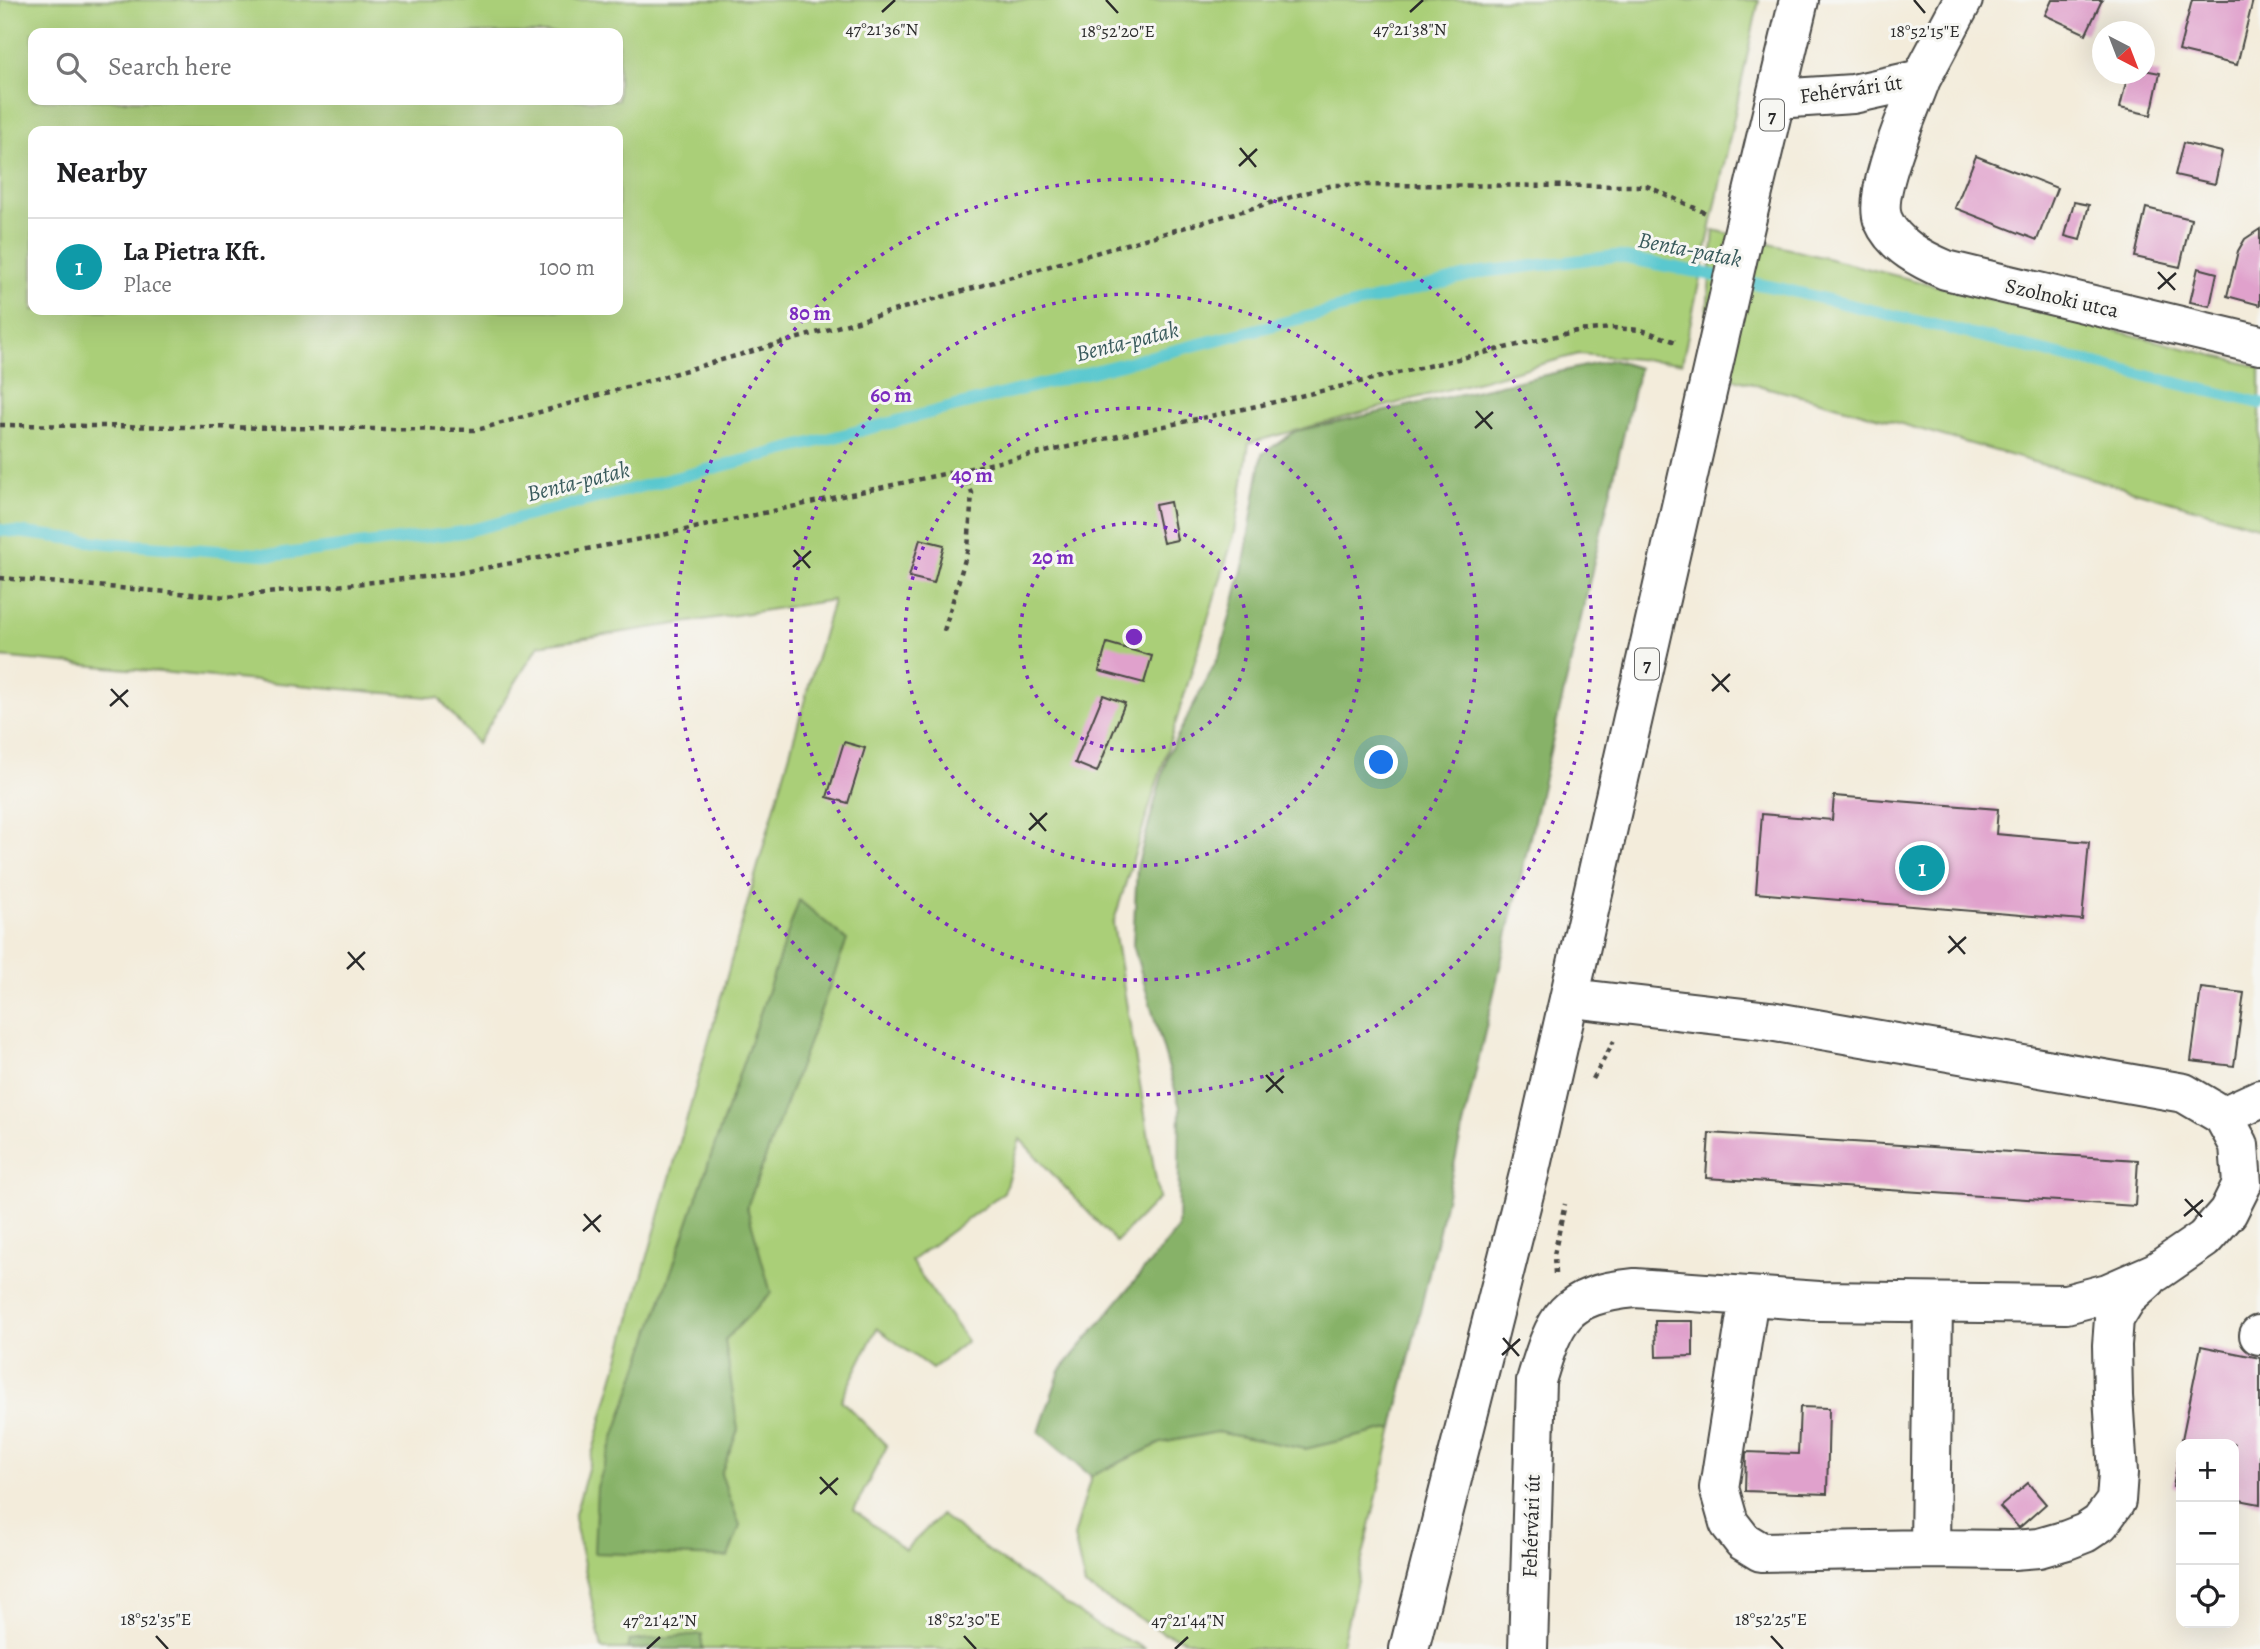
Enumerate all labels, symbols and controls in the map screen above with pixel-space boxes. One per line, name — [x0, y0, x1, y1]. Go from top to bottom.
text: 47°21'36"N — [845, 17, 919, 41]
text: 47°21'38"N — [1373, 17, 1447, 41]
text: 18°52'20"E — [1081, 19, 1155, 43]
text: 18°52'15"E — [1890, 19, 1960, 43]
north arrow — [2092, 21, 2155, 84]
search box — [28, 28, 623, 105]
icon: search — [52, 48, 90, 86]
text: Search here — [108, 49, 232, 84]
street label: Fehérvári út — [1798, 68, 1904, 110]
road number: 7 — [1760, 99, 1784, 130]
text: Nearby — [56, 152, 147, 192]
water label: Benta-patak — [1635, 224, 1744, 275]
text: La Pietra Kft. — [123, 234, 266, 269]
text: 1 — [75, 252, 83, 283]
text: 100 m — [539, 252, 595, 283]
text: Place — [123, 269, 172, 300]
street label: Szolnoki utca — [2003, 271, 2122, 325]
text: 80 m — [789, 299, 831, 327]
water label: Benta-patak — [1072, 314, 1182, 369]
text: 60 m — [870, 381, 912, 409]
water label: Benta-patak — [523, 454, 633, 509]
text: 40 m — [951, 461, 993, 489]
text: 20 m — [1032, 543, 1074, 571]
centre of rings — [1122, 625, 1146, 649]
road number: 7 — [1635, 649, 1659, 680]
your location — [1364, 745, 1398, 779]
pin: 1 — [1899, 842, 1945, 894]
map controls — [2176, 1439, 2239, 1628]
button: + — [2176, 1439, 2239, 1502]
street label: Fehérvári út — [1515, 1474, 1547, 1578]
button: − — [2176, 1502, 2239, 1565]
button: locate — [2176, 1565, 2239, 1628]
text: 18°52'35"E — [120, 1607, 192, 1631]
text: 18°52'30"E — [928, 1607, 1000, 1631]
text: 18°52'25"E — [1735, 1607, 1807, 1631]
text: 47°21'42"N — [623, 1608, 697, 1632]
text: 47°21'44"N — [1151, 1608, 1225, 1632]

